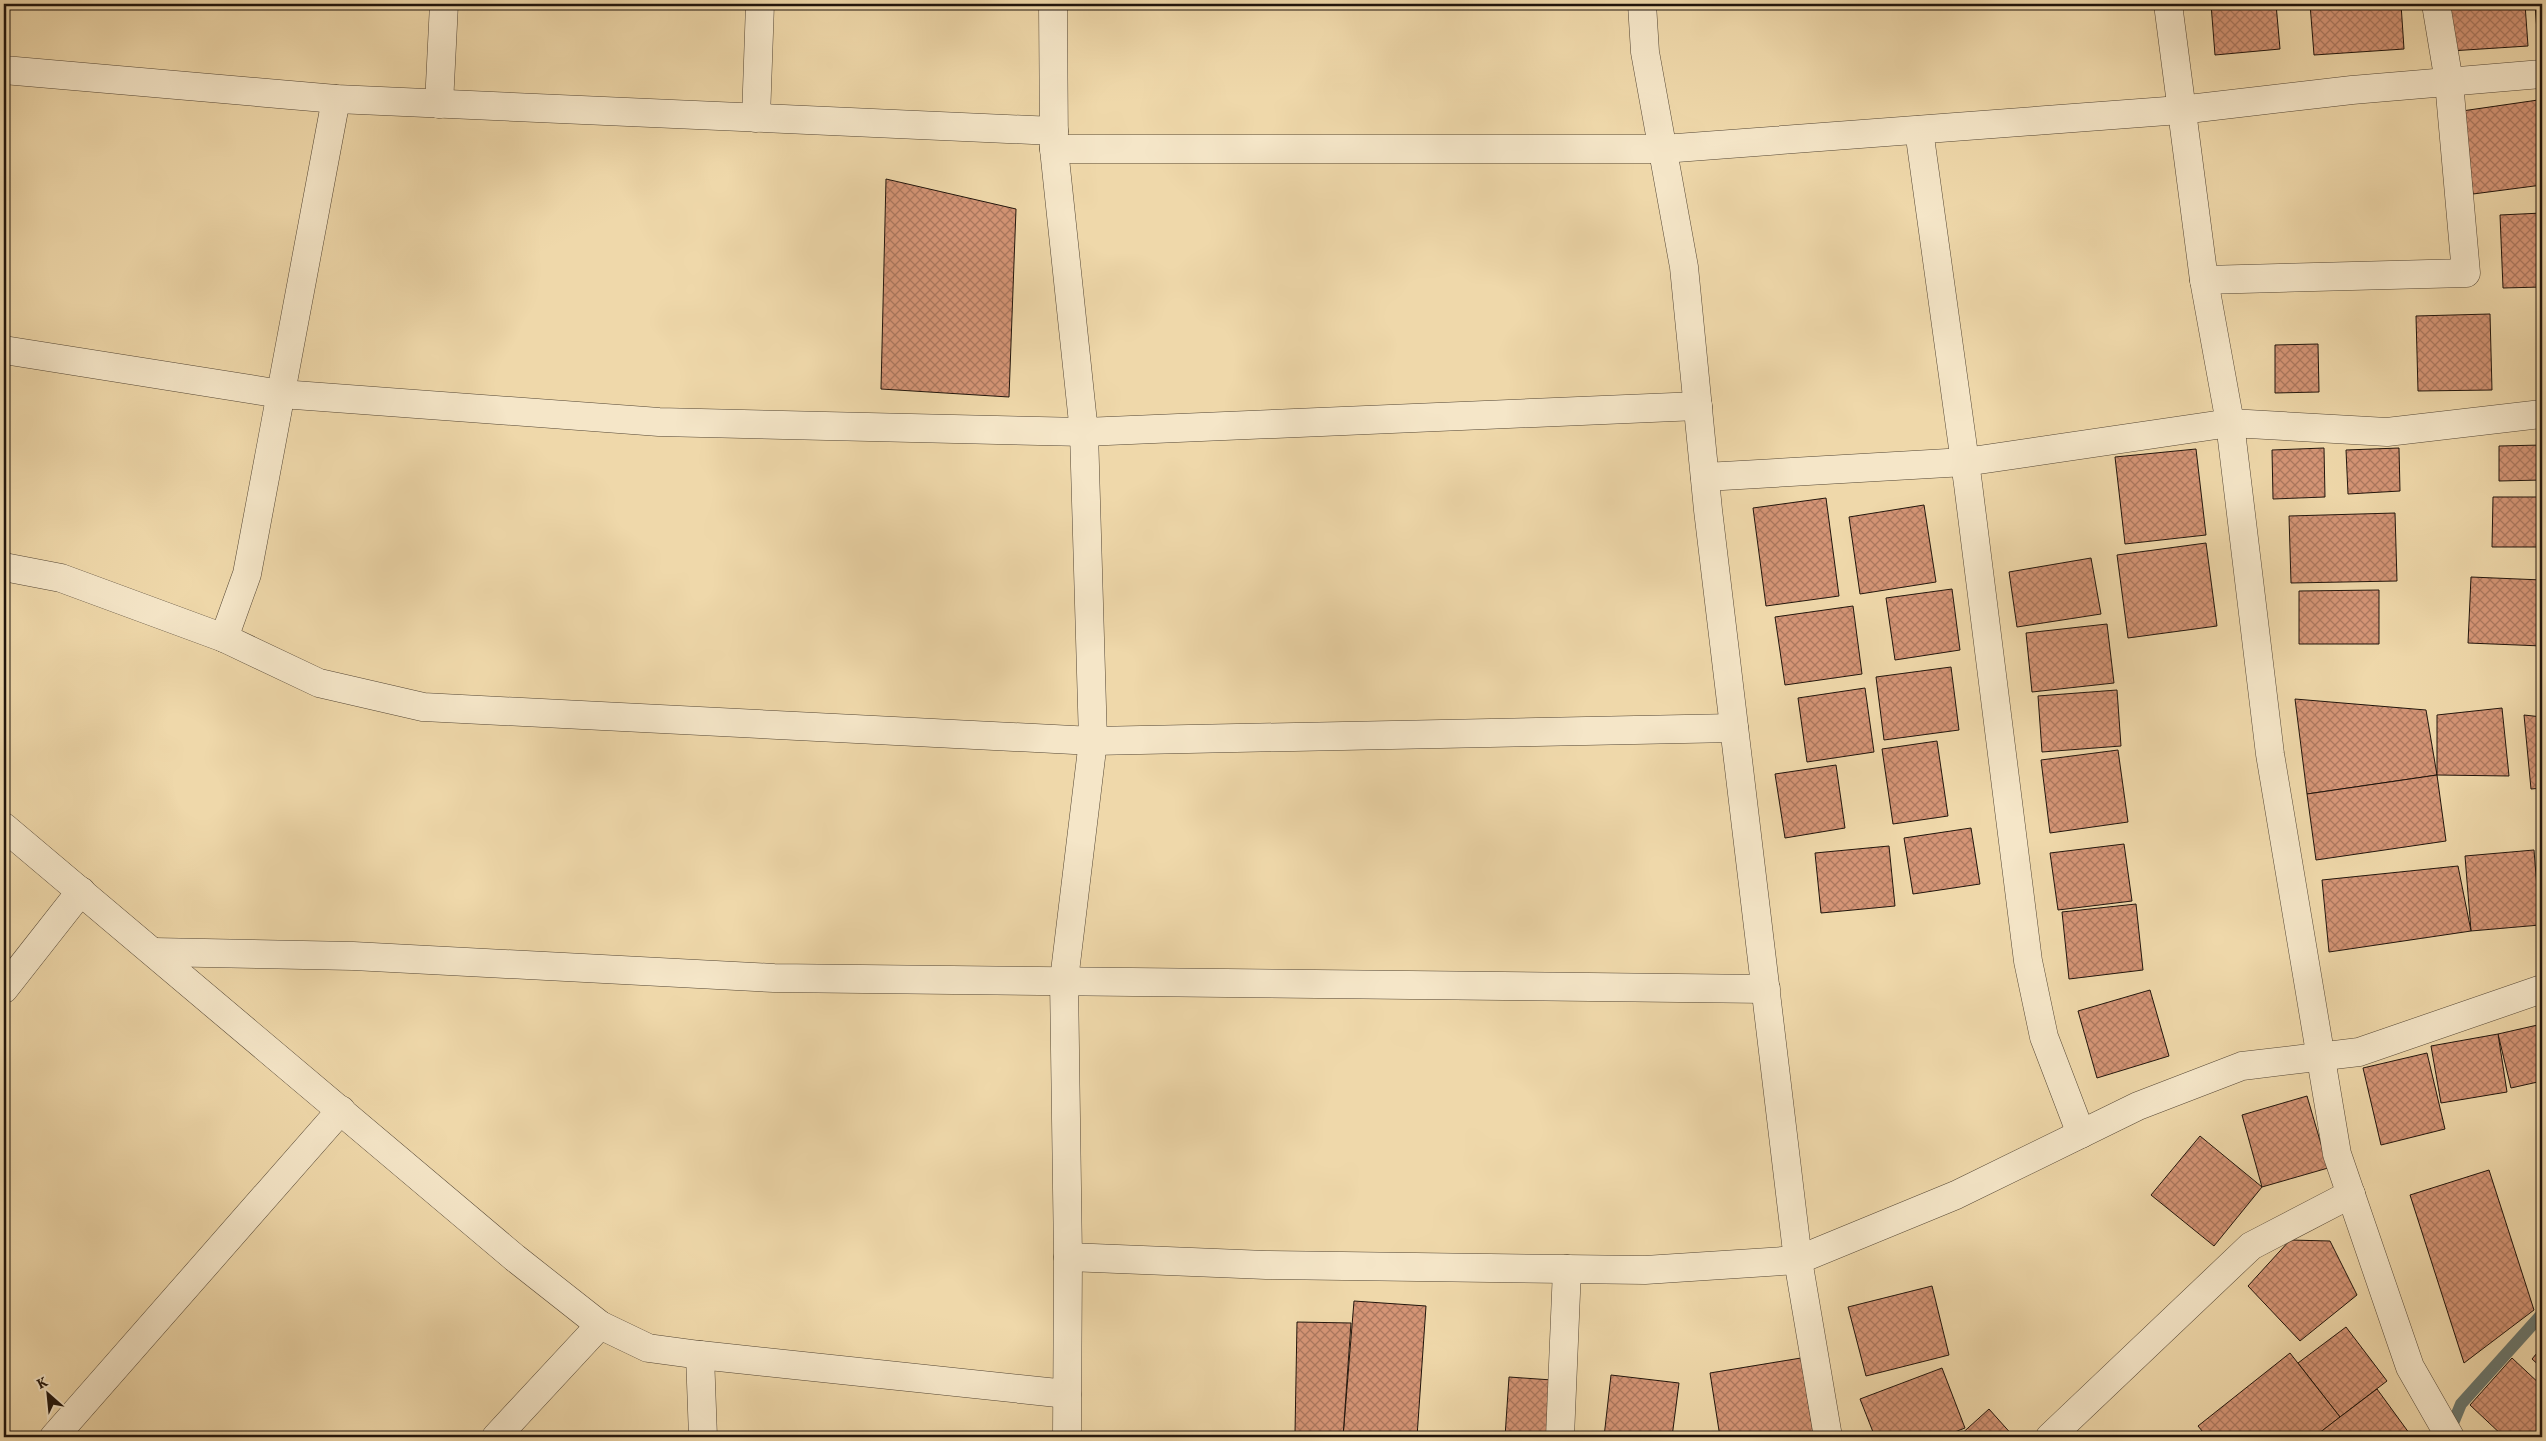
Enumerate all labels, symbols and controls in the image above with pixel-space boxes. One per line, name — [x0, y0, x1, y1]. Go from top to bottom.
north arrow — [22, 1368, 72, 1418]
text: K — [34, 1373, 52, 1395]

